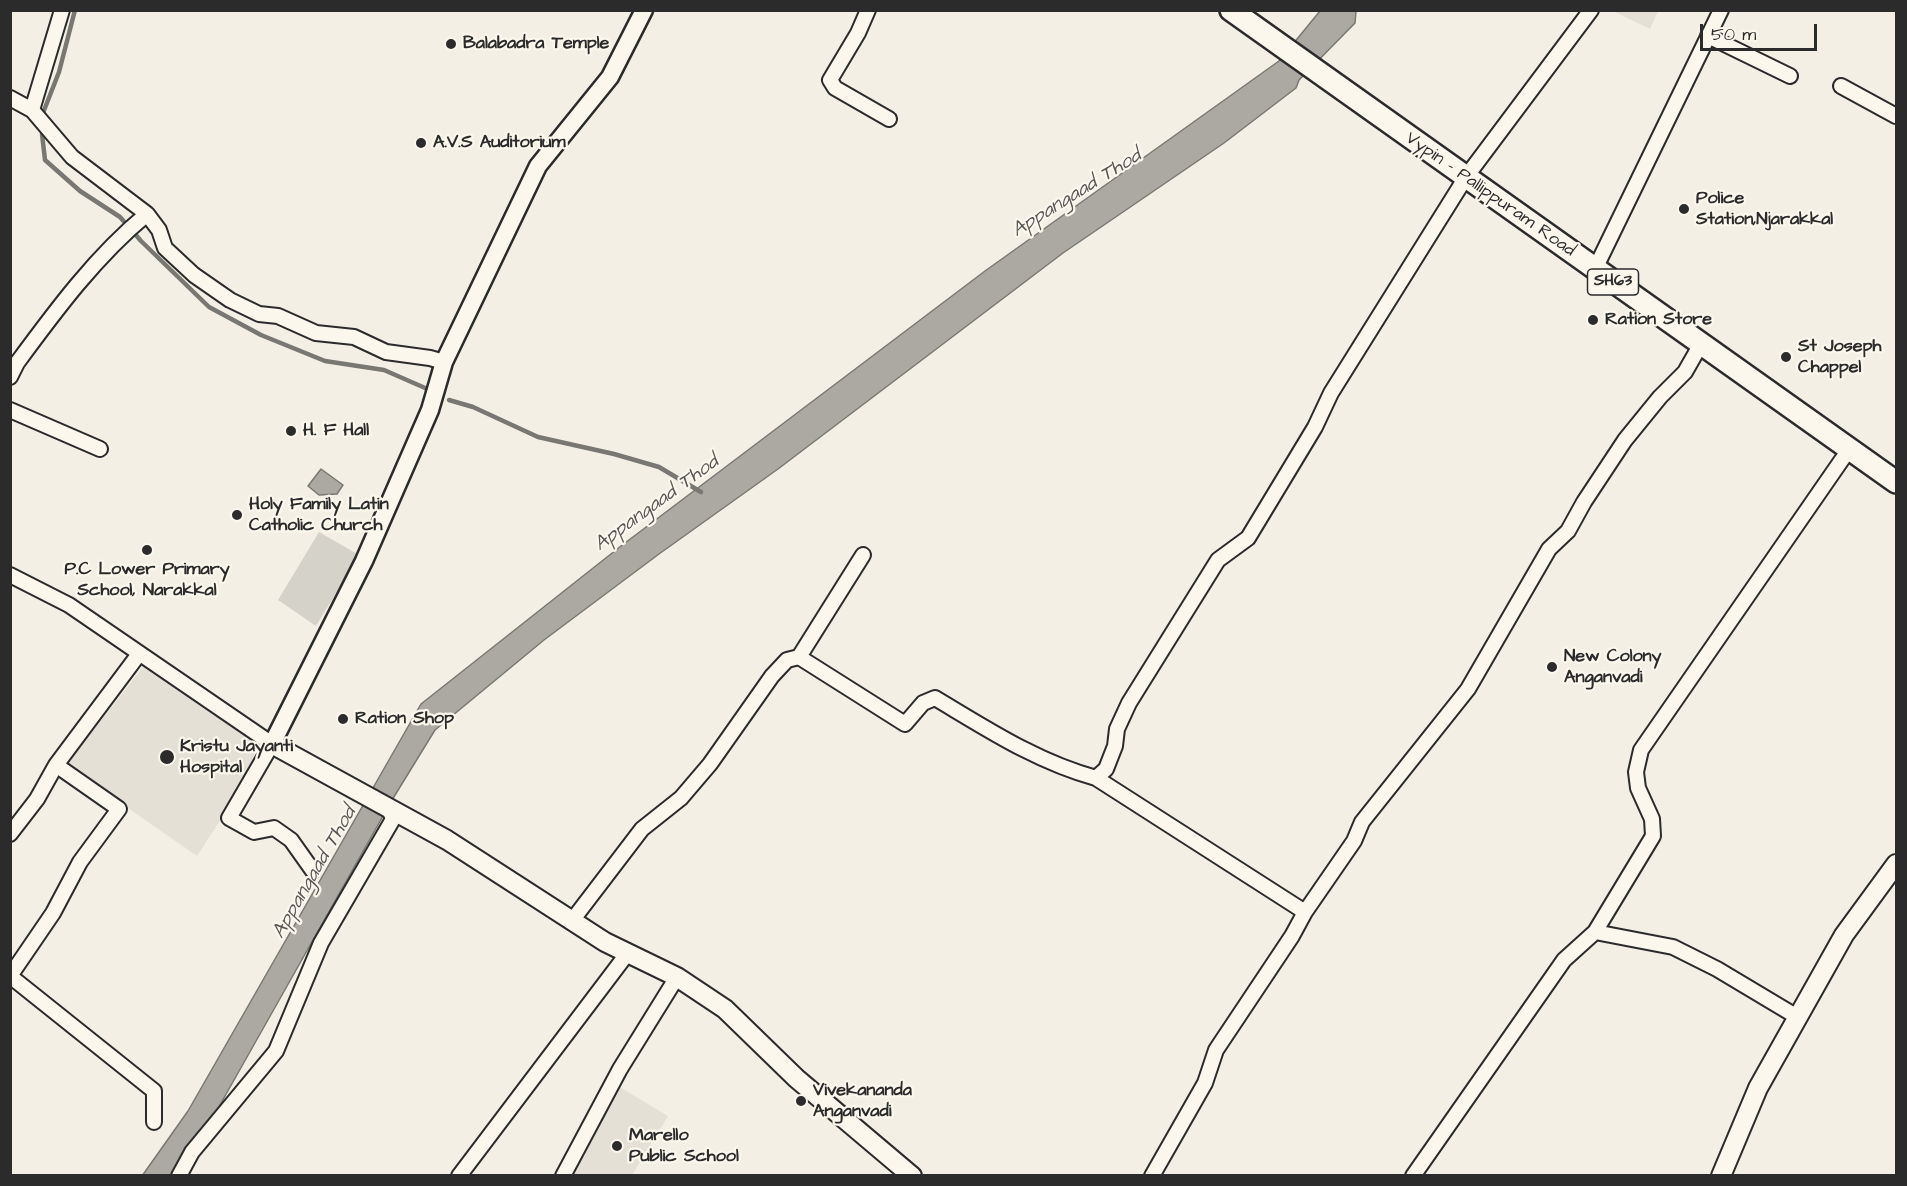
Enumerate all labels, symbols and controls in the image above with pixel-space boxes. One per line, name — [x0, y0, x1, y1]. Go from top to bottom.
scale bar — [1703, 12, 1820, 50]
text: 50 m — [1711, 22, 1756, 47]
place label: Balabadra Temple — [463, 33, 609, 55]
marker: Balabadra Temple — [444, 37, 458, 51]
street label: Vypin - Pallippuram Road — [1401, 128, 1579, 262]
place label: A.V.S Auditorium — [433, 132, 565, 154]
marker: A.V.S Auditorium — [414, 136, 428, 150]
water label: Appangaad Thod — [1008, 145, 1146, 243]
place label: Police Station,Njarakkal — [1696, 188, 1833, 230]
marker: Police Station,Njarakkal — [1677, 202, 1691, 216]
road number: SH63 — [1588, 269, 1638, 295]
place label: Ration Store — [1605, 309, 1712, 331]
marker: Ration Store — [1586, 313, 1600, 327]
place label: St Joseph Chappel — [1798, 336, 1881, 378]
marker: St Joseph Chappel — [1779, 350, 1793, 364]
place label: H. F Hall — [303, 420, 369, 442]
marker: H. F Hall — [284, 424, 298, 438]
water label: Appangaad Thod — [590, 451, 724, 557]
place label: Holy Family Latin Catholic Church — [249, 494, 389, 536]
marker: Holy Family Latin Catholic Church — [230, 508, 244, 522]
marker: P.C Lower Primary School, Narakkal — [140, 543, 154, 557]
place label: P.C Lower Primary School, Narakkal — [64, 559, 230, 602]
place label: New Colony Anganvadi — [1564, 646, 1661, 688]
marker: New Colony Anganvadi — [1545, 660, 1559, 674]
place label: Ration Shop — [355, 708, 454, 730]
marker: Ration Shop — [336, 712, 350, 726]
place label: Kristu Jayanti Hospital — [180, 736, 293, 778]
marker: Kristu Jayanti Hospital — [158, 748, 176, 766]
water label: Appangaad Thod — [268, 803, 362, 943]
place label: Vivekananda Anganvadi — [813, 1080, 912, 1122]
marker: Vivekananda Anganvadi — [794, 1094, 808, 1108]
place label: Marello Public School — [629, 1125, 739, 1168]
marker: Marello Public School — [610, 1139, 624, 1153]

